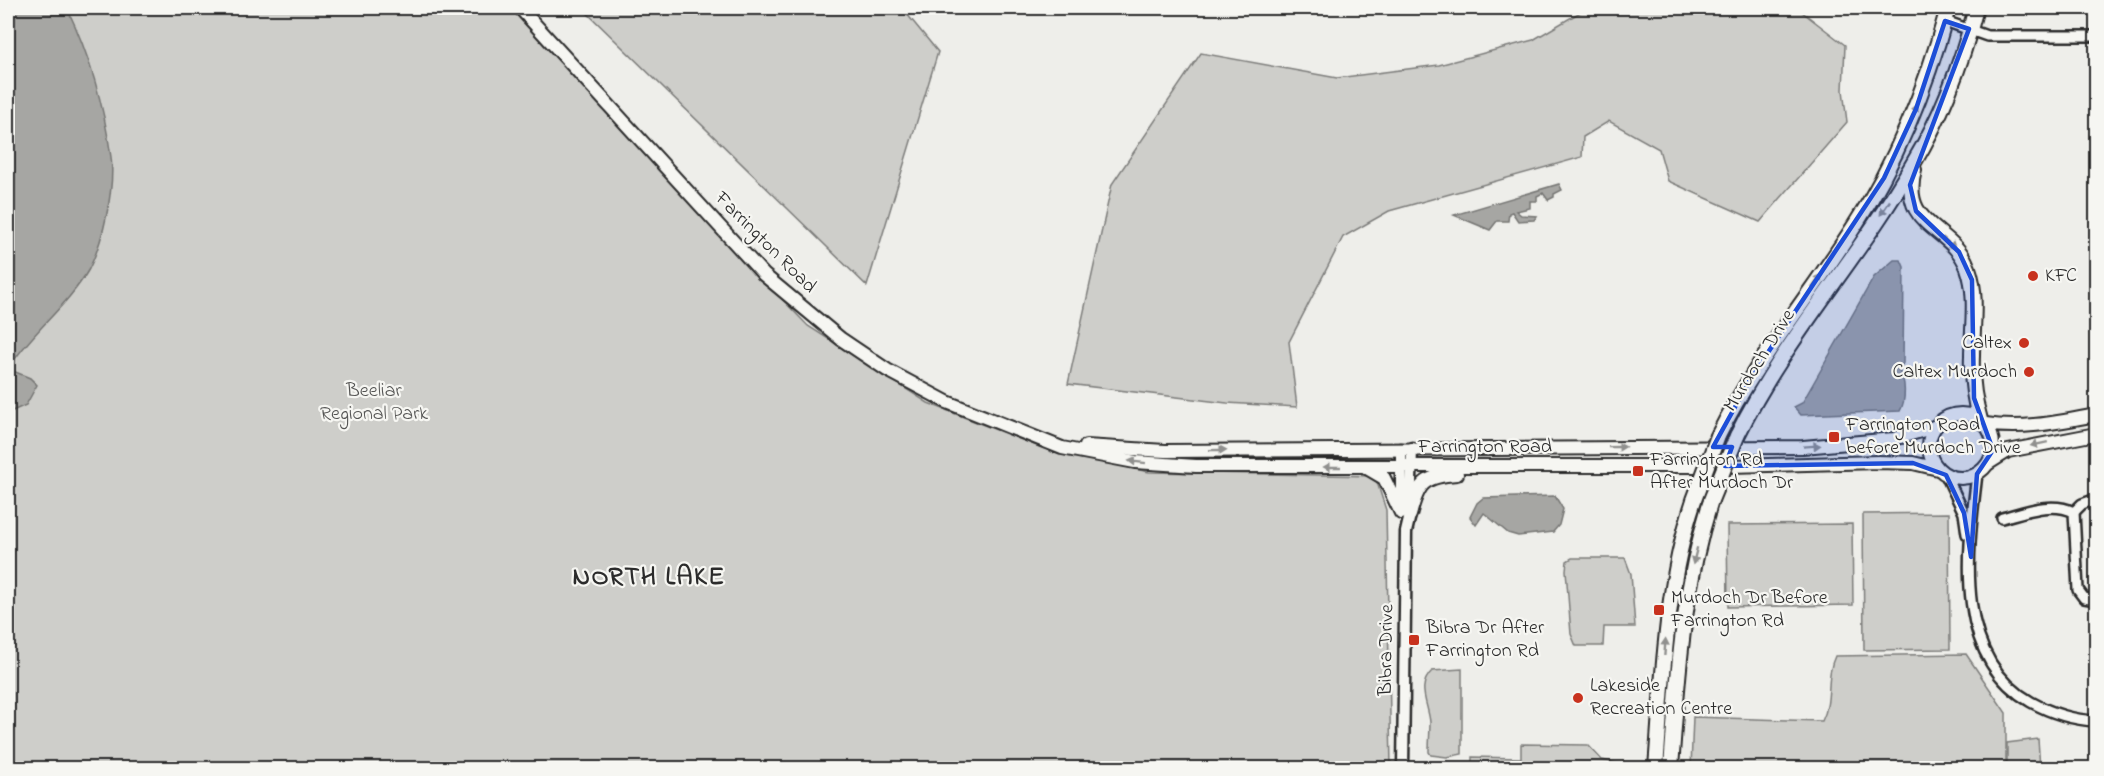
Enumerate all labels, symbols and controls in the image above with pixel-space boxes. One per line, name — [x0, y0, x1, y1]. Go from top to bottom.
one-way arrow — [1910, 103, 1920, 121]
street label: Farrington Road — [706, 185, 823, 301]
one-way arrow — [1880, 200, 1891, 216]
one-way arrow — [1941, 236, 1956, 249]
place label: KFC — [2045, 262, 2077, 291]
marker: KFC — [2026, 269, 2040, 283]
one-way arrow — [1811, 273, 1823, 289]
street label: Murdoch Drive — [1717, 304, 1803, 418]
place label: Caltex — [1962, 329, 2012, 358]
marker: Caltex — [2017, 336, 2031, 350]
place label: Caltex Murdoch — [1892, 358, 2017, 387]
marker: Caltex Murdoch — [2022, 365, 2036, 379]
park label: Beeliar Regional Park — [320, 377, 428, 430]
place label: Farrington Road before Murdoch Drive — [1845, 411, 2021, 463]
marker: Farrington Road before Murdoch Drive — [1827, 430, 1841, 444]
street label: Farrington Road — [1417, 433, 1552, 463]
one-way arrow — [2029, 440, 2048, 449]
one-way arrow — [1803, 442, 1822, 451]
one-way arrow — [1608, 443, 1627, 452]
one-way arrow — [1208, 445, 1227, 455]
place label: Farrington Rd After Murdoch Dr — [1649, 446, 1794, 498]
one-way arrow — [1128, 457, 1147, 467]
one-way arrow — [1323, 462, 1342, 472]
marker: Farrington Rd After Murdoch Dr — [1631, 464, 1645, 478]
one-way arrow — [1689, 547, 1699, 565]
district label: NORTH LAKE — [573, 559, 725, 597]
place label: Murdoch Dr Before Farrington Rd — [1670, 584, 1828, 637]
marker: Murdoch Dr Before Farrington Rd — [1652, 603, 1666, 617]
street label: Bibra Drive — [1372, 604, 1402, 697]
place label: Bibra Dr After Farrington Rd — [1425, 614, 1545, 667]
marker: Bibra Dr After Farrington Rd — [1407, 633, 1421, 647]
one-way arrow — [1660, 638, 1670, 657]
place label: Lakeside Recreation Centre — [1590, 672, 1732, 724]
marker: Lakeside Recreation Centre — [1571, 691, 1585, 705]

